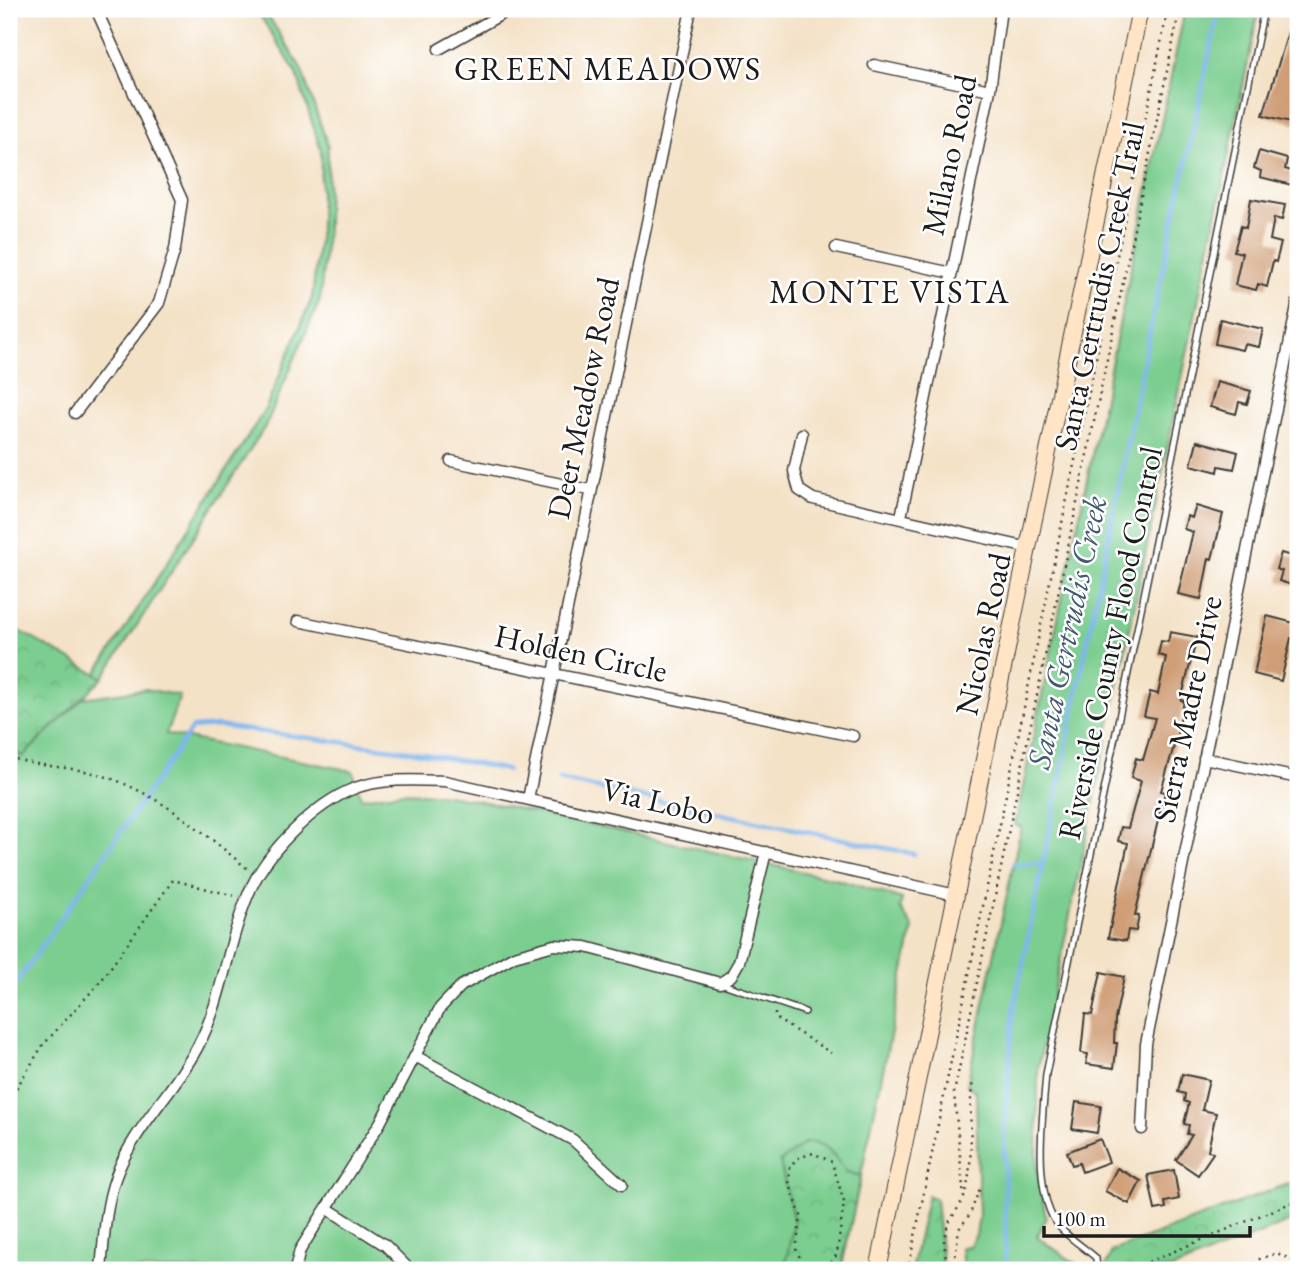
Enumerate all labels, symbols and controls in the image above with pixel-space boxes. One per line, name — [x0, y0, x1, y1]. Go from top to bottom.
district label: GREEN MEADOWS — [454, 47, 762, 90]
street label: Milano Road — [911, 70, 987, 239]
street label: Santa Gertrudis Creek Trail — [1044, 117, 1154, 454]
district label: MONTE VISTA — [769, 270, 1011, 313]
street label: Deer Meadow Road — [537, 272, 629, 523]
street label: Riverside County Flood Control — [1048, 442, 1172, 843]
water label: Santa Gertrudis Creek — [1016, 492, 1116, 773]
street label: Nicolas Road — [945, 548, 1021, 719]
street label: Sierra Madre Drive — [1142, 592, 1232, 826]
street label: Holden Circle — [491, 614, 671, 692]
street label: Via Lobo — [597, 768, 719, 834]
scale bar — [1044, 1195, 1251, 1239]
text: 100 m — [1055, 1205, 1106, 1232]

